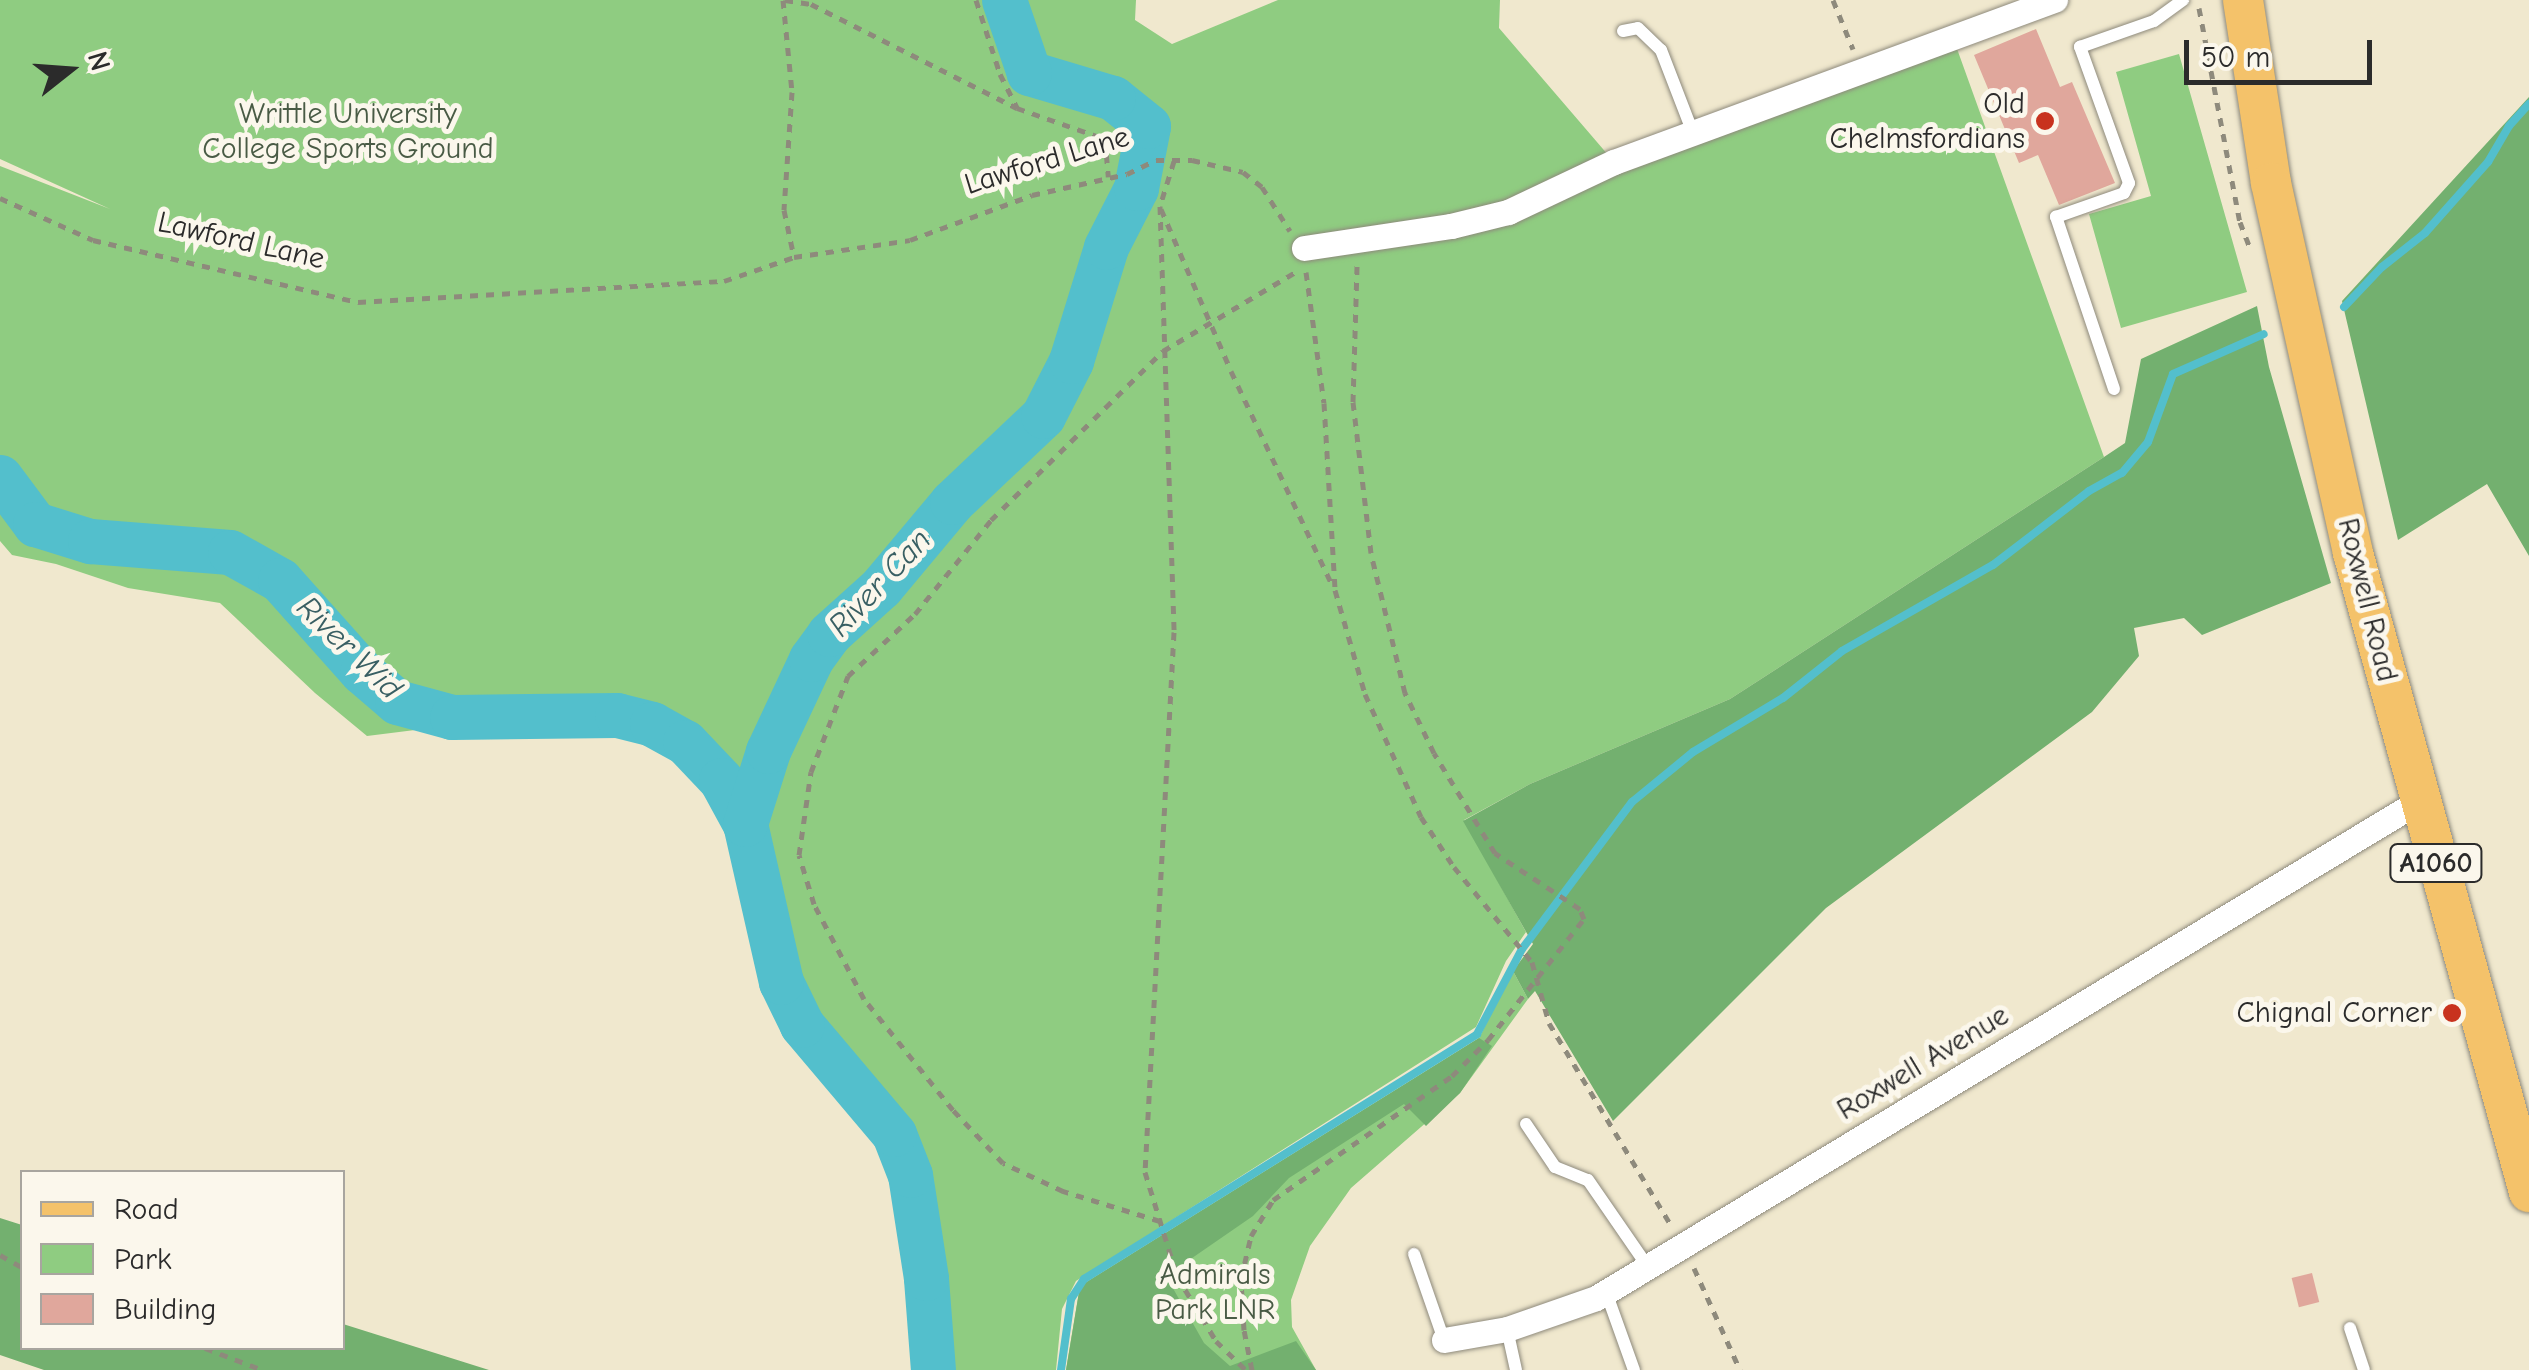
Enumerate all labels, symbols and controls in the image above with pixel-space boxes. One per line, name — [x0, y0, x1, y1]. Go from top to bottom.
north arrow — [20, 20, 120, 120]
scale bar — [2189, 20, 2376, 82]
text: 50 m — [2201, 40, 2270, 75]
text: N — [81, 48, 117, 75]
place label: Old Chelmsfordians — [1829, 86, 2025, 156]
park label: Writtle University College Sports Ground — [202, 96, 494, 166]
marker: Old Chelmsfordians — [2034, 110, 2056, 132]
street label: Lawford Lane — [960, 119, 1134, 203]
street label: Lawford Lane — [154, 204, 328, 278]
street label: Roxwell Road — [2329, 515, 2405, 685]
water label: River Can — [821, 521, 939, 645]
water label: River Wid — [288, 589, 410, 707]
road number: A1060 — [2388, 840, 2484, 886]
place label: Chignal Corner — [2236, 995, 2432, 1031]
street label: Roxwell Avenue — [1831, 998, 2015, 1128]
marker: Chignal Corner — [2441, 1002, 2463, 1024]
legend — [20, 1170, 345, 1350]
text: Road — [114, 1192, 179, 1227]
text: Park — [114, 1242, 171, 1277]
park label: Admirals Park LNR — [1155, 1257, 1275, 1328]
text: Building — [114, 1292, 217, 1327]

